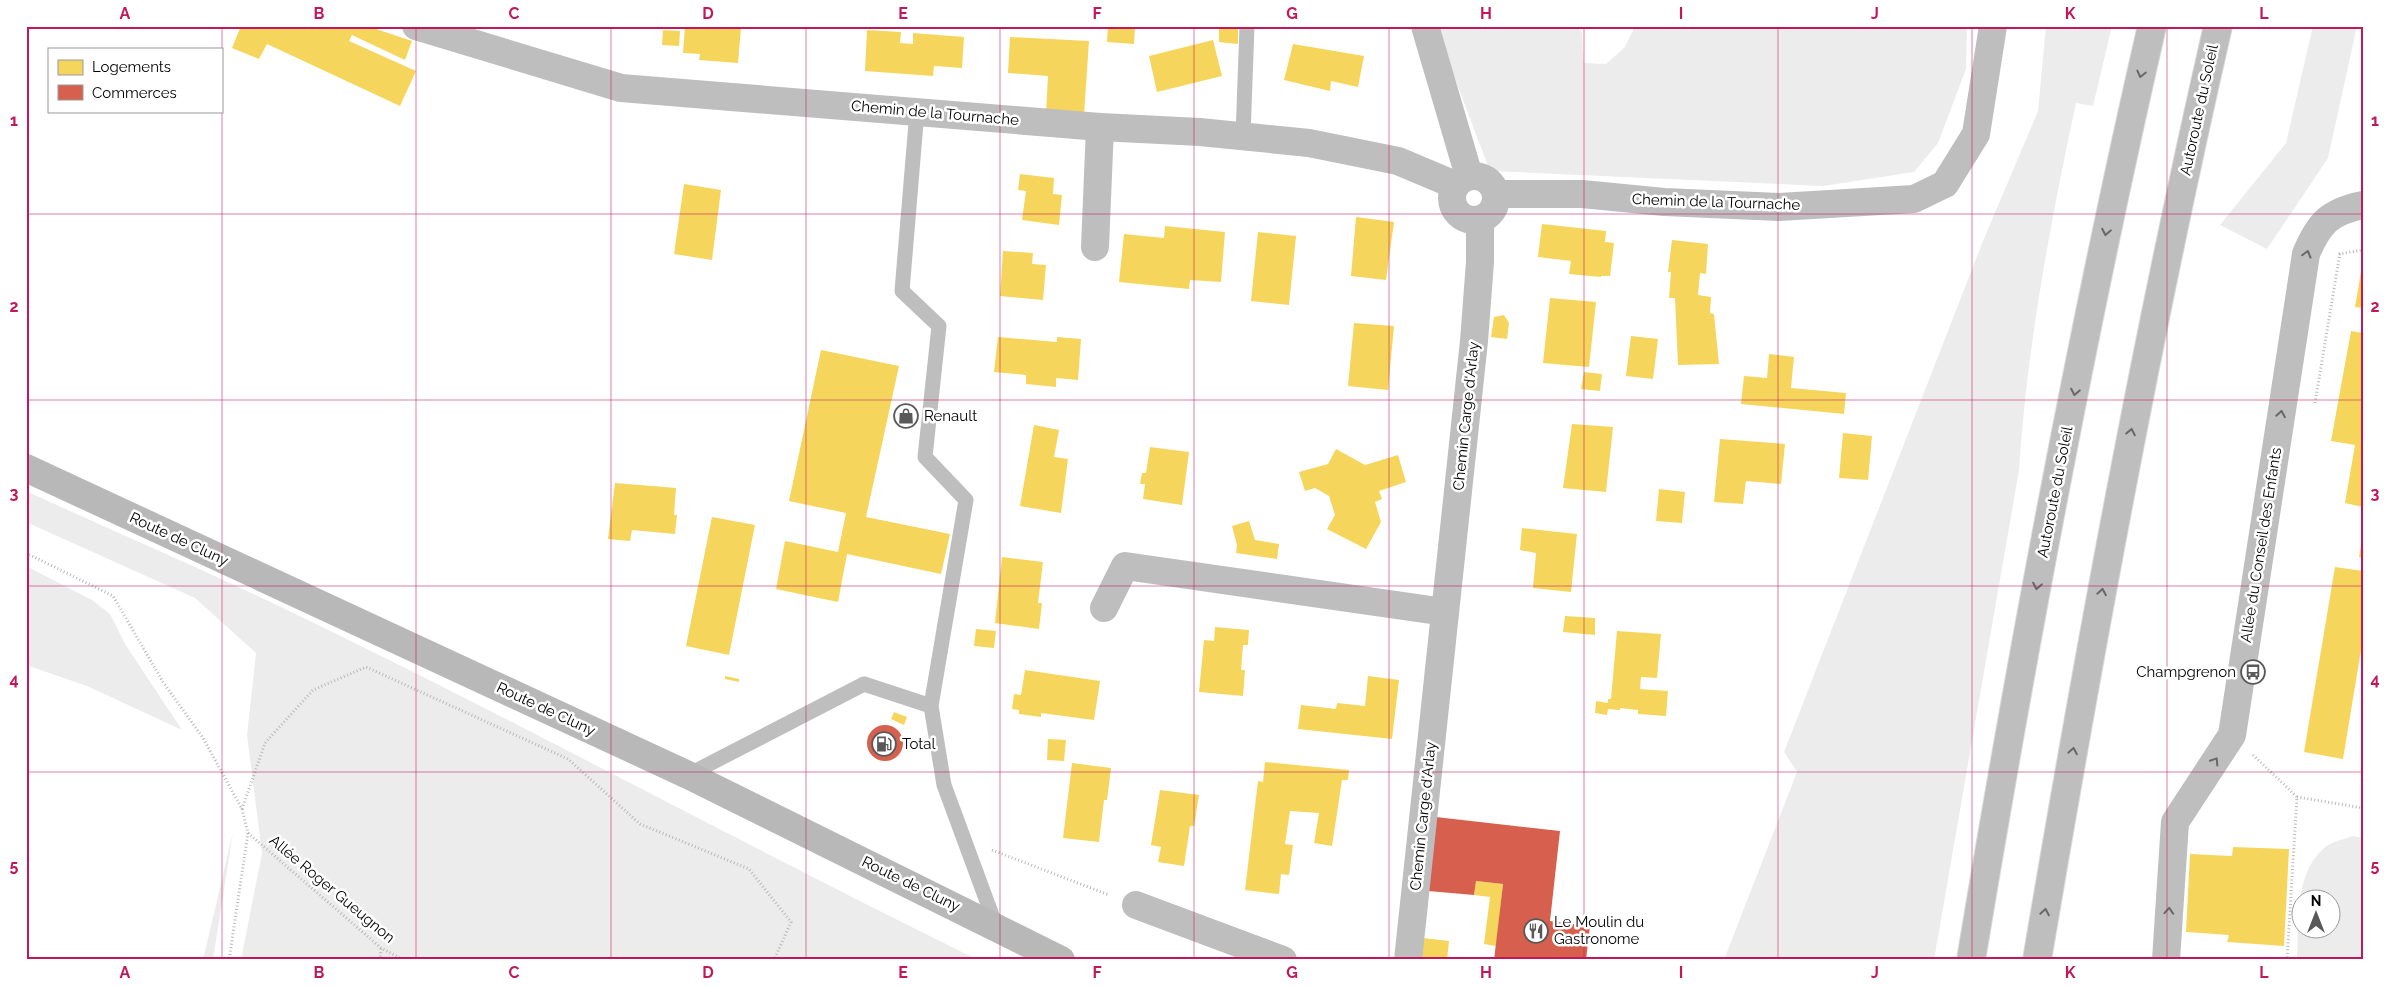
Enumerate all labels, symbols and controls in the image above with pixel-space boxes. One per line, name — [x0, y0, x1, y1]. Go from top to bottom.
text: A — [120, 4, 131, 23]
text: B — [314, 4, 325, 23]
text: C — [509, 4, 520, 23]
text: D — [702, 4, 714, 23]
text: E — [898, 4, 908, 23]
text: F — [1092, 4, 1102, 23]
text: G — [1286, 4, 1298, 23]
text: H — [1480, 4, 1492, 23]
text: I — [1679, 4, 1683, 23]
text: J — [1871, 4, 1879, 23]
text: K — [2065, 4, 2076, 23]
text: L — [2259, 4, 2269, 23]
street label: Autoroute du Soleil — [2176, 42, 2222, 177]
legend — [48, 48, 222, 112]
text: Logements — [92, 58, 171, 76]
one-way arrow — [2136, 69, 2147, 78]
text: Commerces — [92, 84, 177, 102]
street label: Chemin de la Tournache — [850, 97, 1020, 129]
text: 1 — [10, 111, 18, 130]
text: 1 — [2371, 111, 2379, 130]
street label: Chemin de la Tournache — [1632, 190, 1801, 214]
one-way arrow — [2101, 228, 2112, 237]
one-way arrow — [2302, 250, 2312, 259]
text: 2 — [9, 297, 19, 316]
text: 2 — [2370, 297, 2380, 316]
street label: Chemin Carge d'Arlay — [1449, 341, 1483, 491]
one-way arrow — [2070, 387, 2080, 396]
shop icon: Renault — [893, 403, 919, 429]
place label: Renault — [924, 407, 977, 425]
one-way arrow — [2276, 410, 2286, 419]
street label: Autoroute du Soleil — [2033, 424, 2077, 559]
one-way arrow — [2126, 427, 2136, 436]
street label: Allée du Conseil des Enfants — [2237, 446, 2285, 644]
text: 3 — [10, 484, 19, 503]
text: 3 — [2371, 484, 2380, 503]
street label: Route de Cluny — [127, 508, 231, 570]
one-way arrow — [2033, 581, 2043, 590]
one-way arrow — [2096, 587, 2107, 596]
bus stop icon: Champgrenon — [2240, 659, 2266, 685]
place label: Champgrenon — [2136, 663, 2236, 681]
text: 4 — [9, 670, 19, 689]
text: 4 — [2370, 670, 2380, 689]
street label: Route de Cluny — [494, 678, 598, 740]
fuel station icon: Total — [871, 731, 897, 757]
place label: Total — [902, 735, 936, 753]
street label: Chemin Carge d'Arlay — [1406, 741, 1440, 891]
one-way arrow — [2067, 747, 2077, 756]
one-way arrow — [2209, 757, 2218, 766]
street label: Allée Roger Gueugnon — [266, 831, 398, 947]
street label: Route de Cluny — [859, 852, 963, 916]
text: 5 — [10, 856, 19, 875]
text: 5 — [2371, 856, 2380, 875]
north arrow — [2292, 888, 2342, 938]
text: N — [2311, 893, 2321, 909]
one-way arrow — [2040, 907, 2050, 916]
one-way arrow — [2163, 907, 2174, 915]
place label: Le Moulin du Gastronome — [1554, 913, 1644, 948]
restaurant icon: Le Moulin du Gastronome — [1523, 918, 1549, 944]
text: A — [120, 963, 131, 982]
text: B — [314, 963, 325, 982]
text: C — [509, 963, 520, 982]
text: D — [702, 963, 714, 982]
text: E — [898, 963, 908, 982]
text: F — [1092, 963, 1102, 982]
text: G — [1286, 963, 1298, 982]
text: H — [1480, 963, 1492, 982]
text: I — [1679, 963, 1683, 982]
text: J — [1871, 963, 1879, 982]
text: K — [2065, 963, 2076, 982]
text: L — [2259, 963, 2269, 982]

